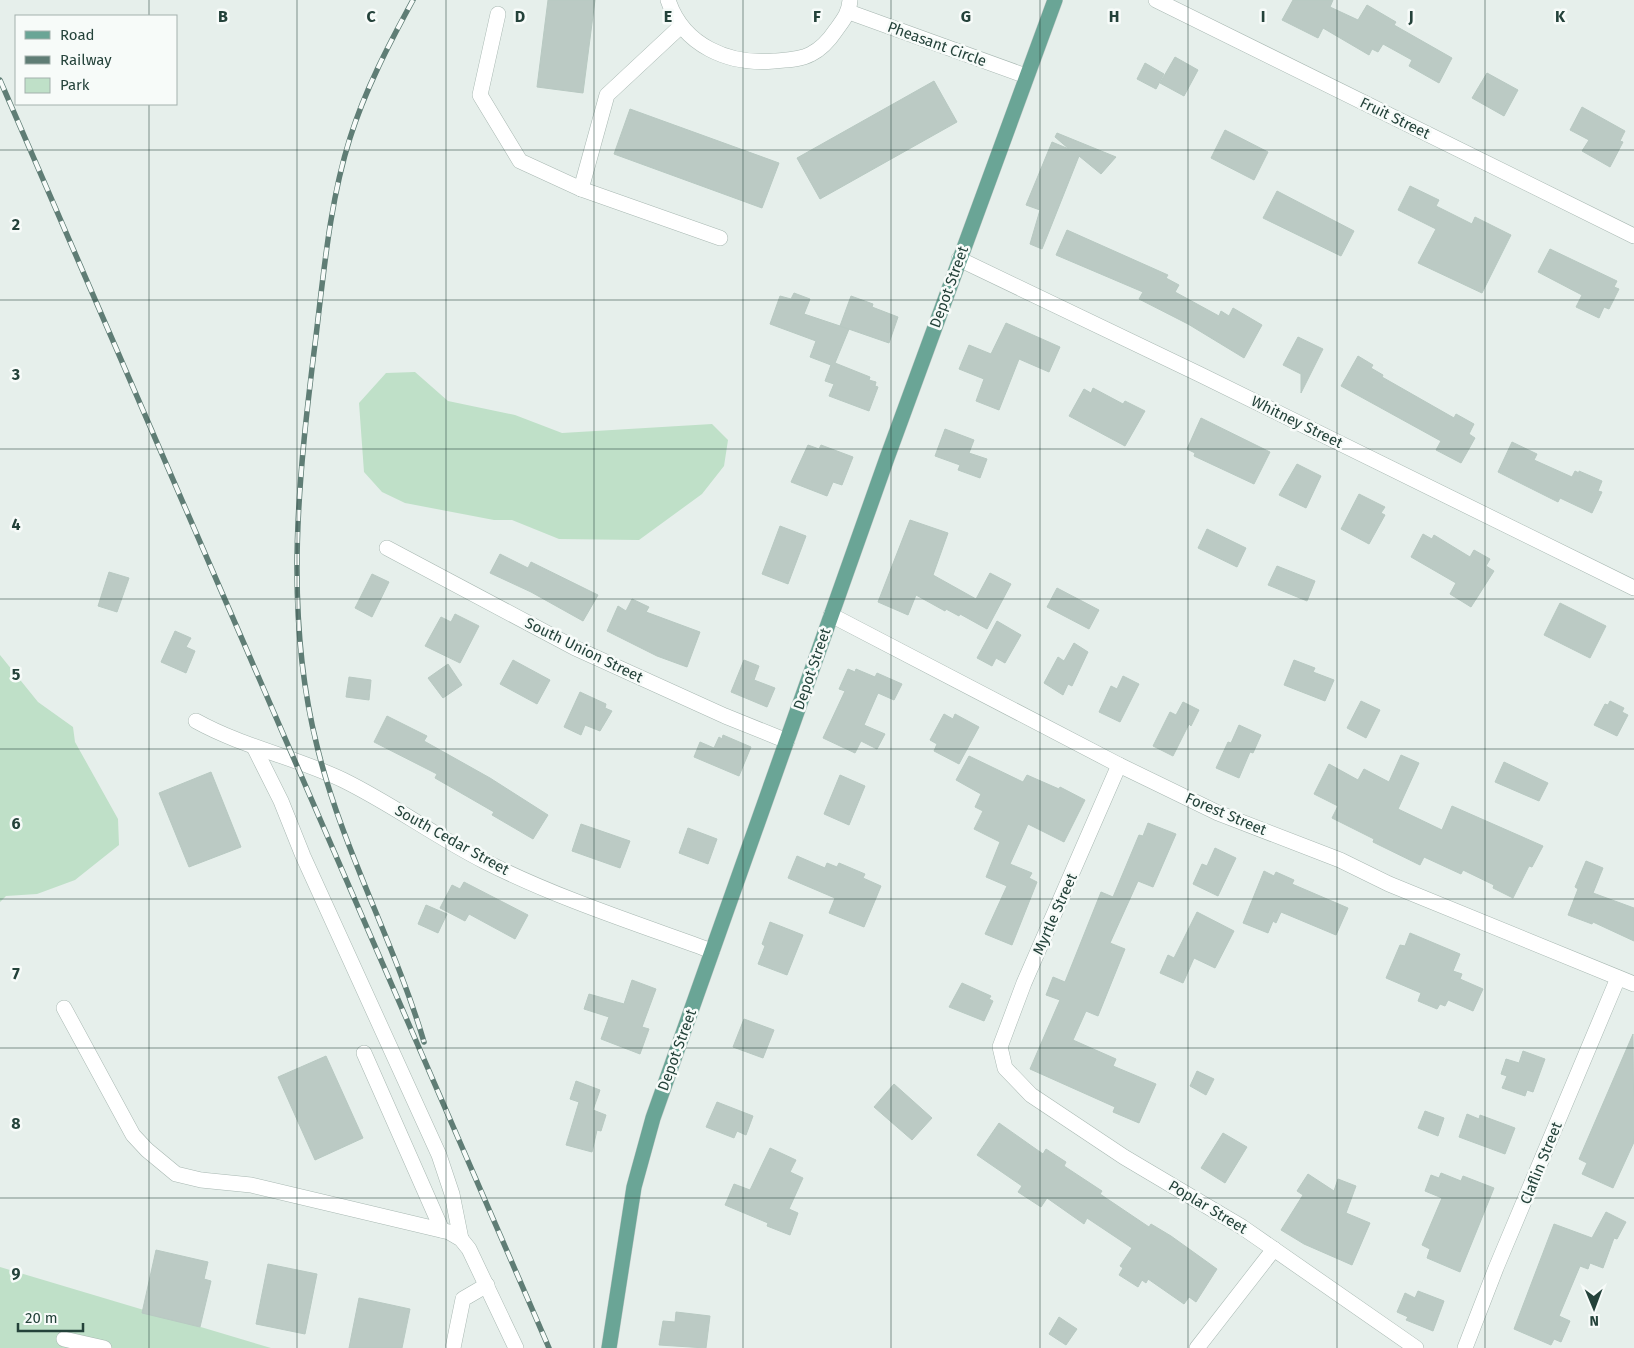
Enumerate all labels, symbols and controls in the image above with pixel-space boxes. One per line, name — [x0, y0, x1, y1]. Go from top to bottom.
text: B — [218, 7, 228, 26]
text: C — [366, 7, 376, 26]
text: D — [515, 7, 525, 26]
text: E — [664, 7, 672, 26]
text: F — [813, 7, 821, 26]
text: G — [961, 7, 971, 26]
text: H — [1109, 7, 1119, 26]
text: I — [1261, 7, 1265, 26]
text: J — [1407, 7, 1414, 26]
text: K — [1555, 7, 1566, 26]
legend — [15, 15, 178, 105]
street label: Pheasant Circle — [885, 18, 989, 70]
text: Road — [60, 26, 95, 44]
text: Railway — [60, 51, 112, 69]
text: Park — [60, 76, 90, 94]
street label: Fruit Street — [1357, 93, 1433, 143]
text: 2 — [12, 215, 20, 234]
street label: Depot Street — [926, 243, 972, 330]
text: 3 — [11, 365, 20, 384]
street label: Whitney Street — [1248, 392, 1346, 452]
text: 4 — [11, 515, 21, 534]
street label: South Union Street — [522, 614, 646, 687]
street label: Depot Street — [790, 625, 835, 712]
text: 5 — [12, 665, 21, 684]
street label: Forest Street — [1183, 789, 1270, 839]
street label: South Cedar Street — [392, 801, 513, 879]
text: 6 — [11, 814, 21, 833]
street label: Myrtle Street — [1029, 870, 1081, 958]
text: 7 — [12, 964, 20, 983]
street label: Depot Street — [654, 1006, 700, 1093]
text: 8 — [11, 1114, 21, 1133]
street label: Claflin Street — [1516, 1119, 1566, 1207]
street label: Poplar Street — [1165, 1176, 1251, 1238]
text: 9 — [12, 1264, 21, 1283]
north arrow — [1569, 1283, 1619, 1333]
scale bar — [18, 1300, 82, 1332]
text: 20 m — [25, 1309, 58, 1327]
text: N — [1589, 1312, 1599, 1329]

